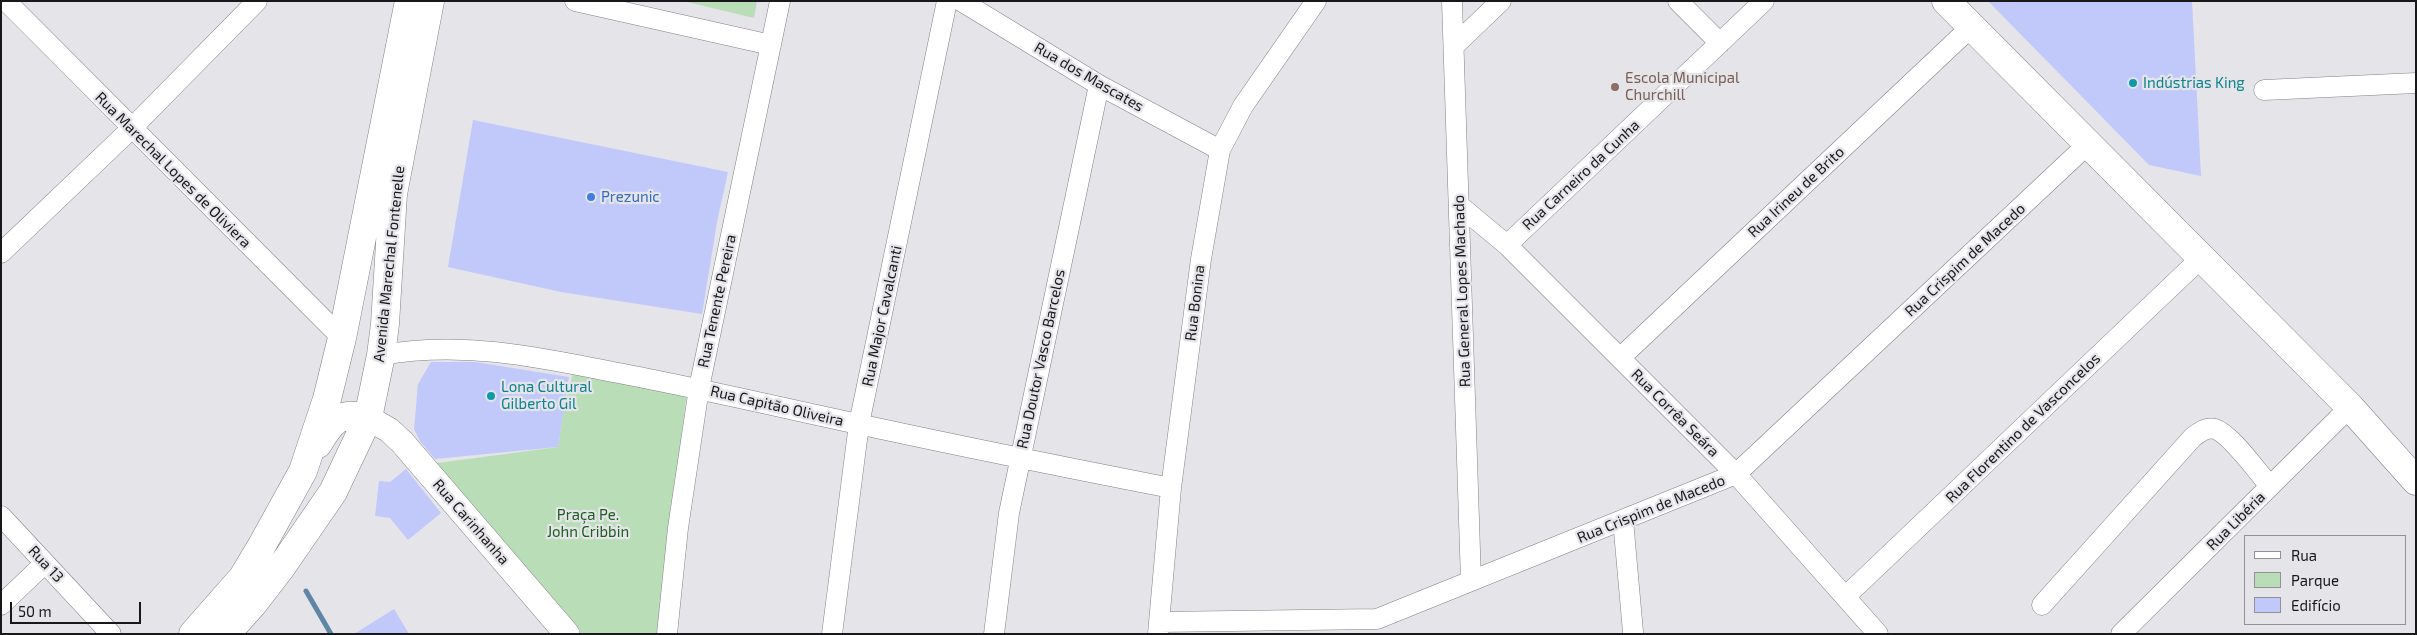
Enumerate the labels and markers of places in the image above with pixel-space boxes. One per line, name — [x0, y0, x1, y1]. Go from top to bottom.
place label: Escola Municipal Churchill — [1625, 69, 1739, 104]
place label: Indústrias King — [2143, 74, 2245, 92]
marker: Indústrias King — [2127, 77, 2139, 89]
marker: Escola Municipal Churchill — [1609, 81, 1621, 93]
place label: Prezunic — [601, 188, 660, 206]
marker: Prezunic — [585, 191, 597, 203]
place label: Lona Cultural Gilberto Gil — [501, 378, 592, 413]
marker: Lona Cultural Gilberto Gil — [485, 390, 497, 402]

